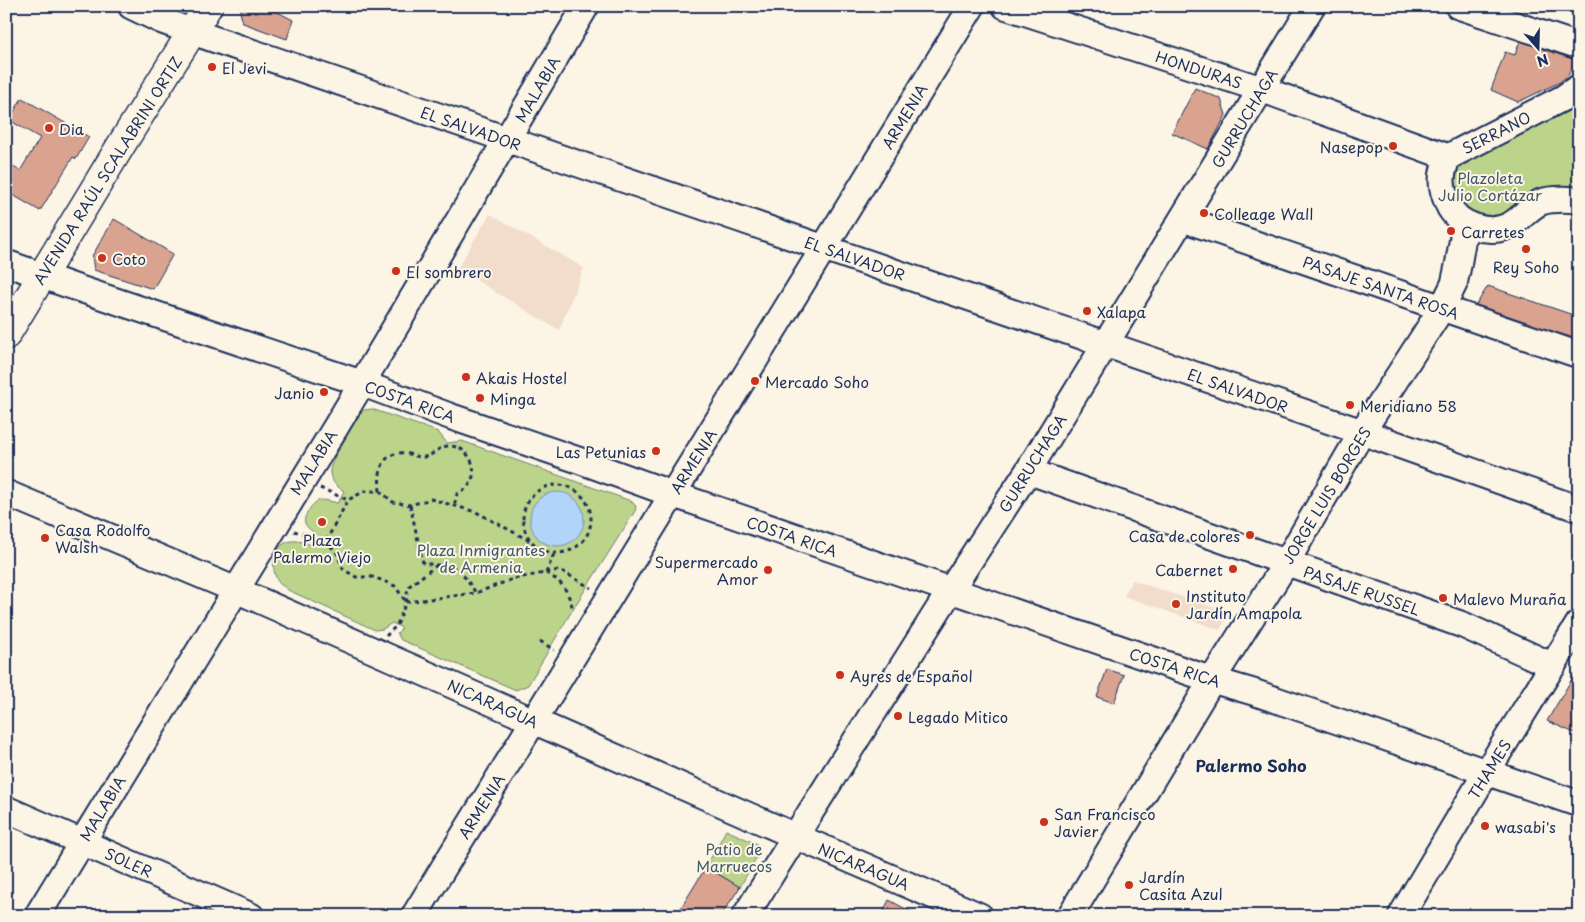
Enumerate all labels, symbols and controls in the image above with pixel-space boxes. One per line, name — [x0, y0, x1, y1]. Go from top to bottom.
north arrow — [1512, 22, 1562, 72]
street label: HONDURAS — [1153, 44, 1245, 94]
text: N — [1534, 49, 1551, 72]
street label: AVENIDA RAÚL SCALABRINI ORTIZ — [27, 51, 187, 289]
street label: MALABIA — [509, 51, 565, 127]
place label: El Jevi — [222, 56, 267, 79]
marker: El Jevi — [206, 61, 218, 73]
street label: GURRUCHAGA — [1205, 64, 1283, 172]
street label: ARMENIA — [875, 79, 933, 153]
street label: EL SALVADOR — [418, 100, 524, 156]
street label: SERRANO — [1458, 105, 1534, 159]
place label: Dia — [59, 117, 85, 140]
marker: Dia — [43, 122, 55, 134]
place label: Nasepop — [1320, 135, 1383, 158]
marker: Nasepop — [1387, 140, 1399, 152]
park label: Plazoleta Julio Cortázar — [1438, 166, 1542, 206]
place label: Colleage Wall — [1214, 202, 1313, 225]
marker: Colleage Wall — [1198, 207, 1210, 219]
place label: Carretes — [1461, 220, 1524, 243]
marker: Carretes — [1445, 225, 1457, 237]
street label: EL SALVADOR — [802, 230, 908, 286]
marker: Rey Soho — [1520, 243, 1532, 255]
place label: Coto — [112, 247, 146, 270]
street label: PASAJE SANTA ROSA — [1300, 249, 1462, 325]
marker: Coto — [96, 252, 108, 264]
place label: Rey Soho — [1493, 255, 1559, 278]
place label: El sombrero — [406, 260, 492, 283]
marker: El sombrero — [390, 265, 402, 277]
place label: Xalapa — [1097, 300, 1147, 323]
marker: Xalapa — [1081, 305, 1093, 317]
street label: EL SALVADOR — [1185, 362, 1291, 418]
place label: Akais Hostel — [476, 366, 567, 389]
place label: Mercado Soho — [765, 370, 869, 393]
marker: Akais Hostel — [460, 371, 472, 383]
street label: COSTA RICA — [362, 374, 458, 428]
marker: Mercado Soho — [749, 375, 761, 387]
place label: Janio — [274, 381, 314, 404]
marker: Janio — [318, 386, 330, 398]
place label: Minga — [490, 387, 536, 410]
marker: Minga — [474, 392, 486, 404]
place label: Meridiano 58 — [1360, 394, 1457, 417]
marker: Meridiano 58 — [1344, 399, 1356, 411]
street label: GURRUCHAGA — [993, 409, 1071, 517]
street label: JORGE LUIS BORGES — [1276, 422, 1376, 568]
street label: ARMENIA — [664, 424, 722, 498]
street label: MALABIA — [284, 425, 342, 499]
place label: Las Petunias — [556, 440, 646, 463]
marker: Las Petunias — [650, 445, 662, 457]
street label: COSTA RICA — [744, 510, 840, 562]
marker: Plaza Palermo Viejo — [316, 516, 328, 528]
place label: Casa Rodolfo Walsh — [55, 518, 150, 558]
place label: Casa de colores — [1128, 524, 1240, 547]
place label: Plaza Palermo Viejo — [273, 528, 371, 568]
marker: Casa de colores — [1244, 529, 1256, 541]
marker: Casa Rodolfo Walsh — [39, 532, 51, 544]
park label: Plaza Inmigrantes de Armenia — [417, 538, 545, 578]
place label: Supermercado Amor — [655, 550, 758, 590]
place label: Cabernet — [1155, 558, 1223, 581]
street label: PASAJE RUSSEL — [1301, 559, 1424, 621]
marker: Cabernet — [1227, 563, 1239, 575]
marker: Supermercado Amor — [762, 564, 774, 576]
place label: Instituto Jardín Amapola — [1186, 584, 1302, 624]
place label: Malevo Muraña — [1453, 587, 1567, 610]
marker: Malevo Muraña — [1437, 592, 1449, 604]
marker: Instituto Jardín Amapola — [1170, 598, 1182, 610]
street label: COSTA RICA — [1126, 641, 1224, 693]
place label: Ayres de Español — [850, 664, 973, 687]
marker: Ayres de Español — [834, 669, 846, 681]
street label: NICARAGUA — [444, 673, 542, 733]
place label: Legado Mitico — [908, 705, 1008, 728]
marker: Legado Mitico — [892, 710, 904, 722]
street label: THAMES — [1462, 735, 1516, 803]
district label: Palermo Soho — [1195, 753, 1307, 777]
street label: ARMENIA — [452, 769, 510, 843]
street label: MALABIA — [73, 770, 131, 845]
place label: San Francisco Javier — [1054, 802, 1156, 842]
place label: wasabi's — [1495, 815, 1556, 838]
marker: San Francisco Javier — [1038, 816, 1050, 828]
marker: wasabi's — [1479, 820, 1491, 832]
street label: NICARAGUA — [815, 836, 913, 896]
park label: Patio de Marruecos — [696, 837, 772, 877]
street label: SOLER — [101, 841, 157, 883]
place label: Jardín Casita Azul — [1139, 865, 1222, 905]
marker: Jardín Casita Azul — [1123, 879, 1135, 891]

